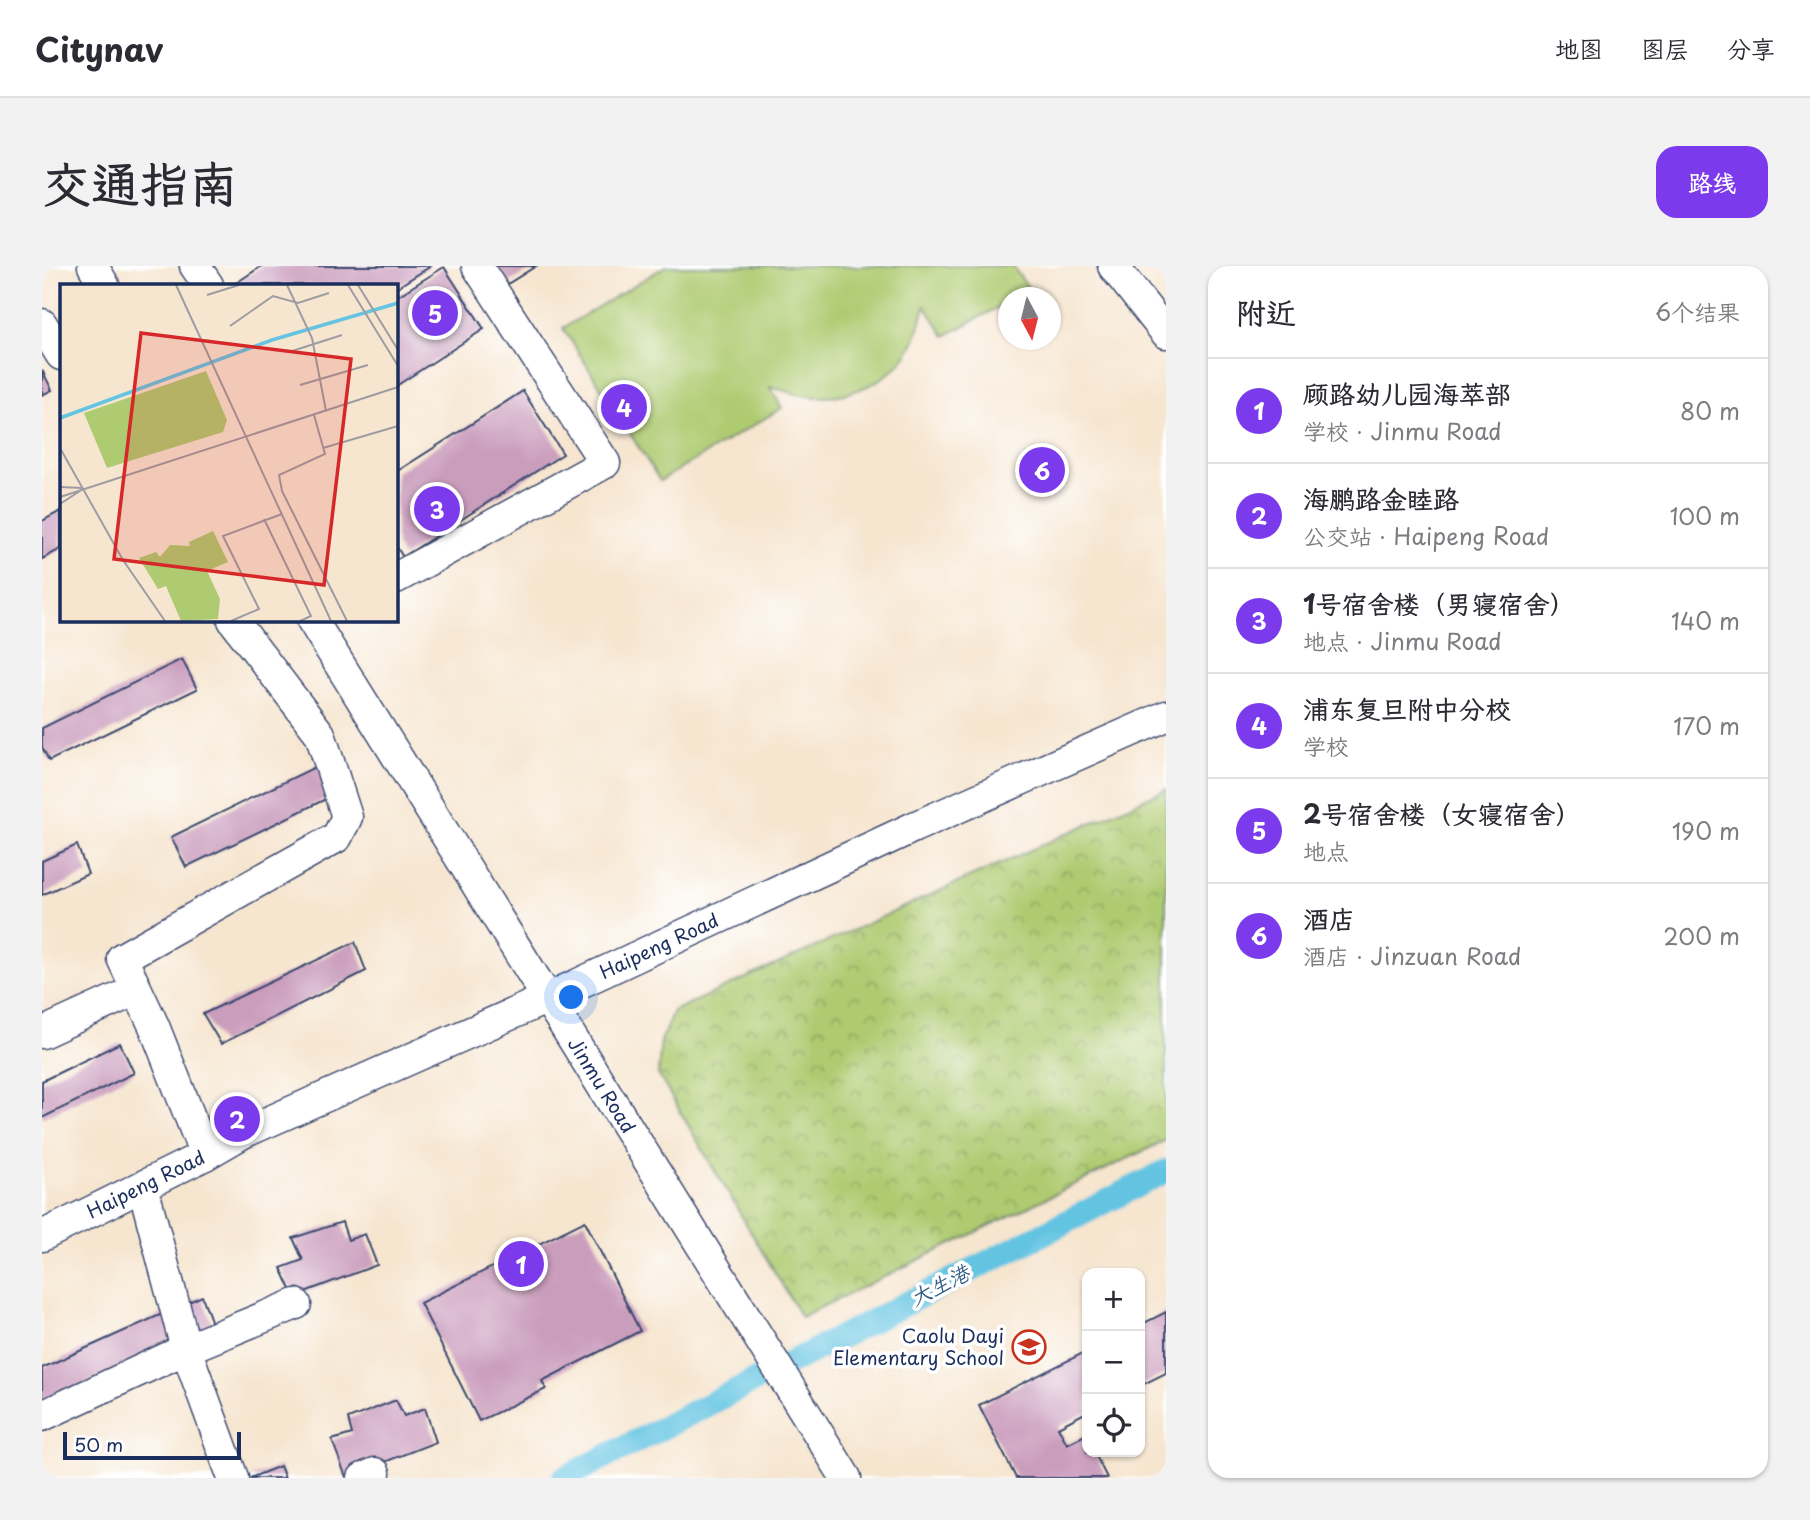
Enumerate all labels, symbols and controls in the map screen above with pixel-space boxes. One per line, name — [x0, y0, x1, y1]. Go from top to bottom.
text: Citynav — [35, 23, 163, 73]
text: 地图 — [1555, 30, 1603, 66]
text: 图层 — [1641, 30, 1689, 66]
text: 分享 — [1727, 30, 1775, 66]
text: 交通指南 — [42, 145, 238, 219]
button: 路线 — [1656, 146, 1768, 218]
inset map — [60, 284, 397, 621]
pin: 5 — [412, 287, 458, 339]
north arrow — [998, 287, 1061, 350]
text: 附近 — [1236, 289, 1296, 334]
text: 6个结果 — [1655, 294, 1740, 329]
text: 顾路幼儿园海萃部 — [1303, 374, 1511, 413]
pin: 4 — [601, 381, 647, 433]
text: 1 — [1254, 393, 1265, 428]
text: 80 m — [1680, 393, 1740, 428]
text: 学校 · Jinmu Road — [1303, 413, 1502, 448]
pin: 6 — [1019, 444, 1065, 496]
text: 海鹏路金睦路 — [1303, 479, 1459, 518]
pin: 3 — [414, 483, 460, 535]
text: 2 — [1251, 498, 1267, 533]
text: 100 m — [1670, 498, 1740, 533]
text: 公交站 · Haipeng Road — [1303, 518, 1549, 553]
text: 1号宿舍楼（男寝宿舍） — [1303, 584, 1575, 623]
text: 3 — [1251, 603, 1267, 638]
text: 140 m — [1671, 603, 1740, 638]
text: 地点 · Jinmu Road — [1303, 623, 1502, 658]
text: 浦东复旦附中分校 — [1303, 689, 1511, 728]
text: 4 — [1251, 708, 1267, 743]
text: 170 m — [1673, 708, 1740, 743]
text: 学校 — [1303, 728, 1349, 763]
text: 2号宿舍楼（女寝宿舍） — [1303, 794, 1581, 833]
text: 5 — [1252, 813, 1266, 848]
text: 190 m — [1672, 813, 1740, 848]
text: 地点 — [1303, 833, 1349, 868]
text: 酒店 — [1303, 899, 1355, 938]
street label: Haipeng Road — [594, 905, 723, 985]
text: 6 — [1251, 918, 1267, 953]
text: 200 m — [1663, 918, 1740, 953]
text: 酒店 · Jinzuan Road — [1303, 938, 1521, 973]
your location — [554, 980, 588, 1014]
street label: Jinmu Road — [562, 1031, 643, 1138]
pin: 2 — [214, 1093, 260, 1145]
street label: Haipeng Road — [82, 1142, 209, 1225]
pin: 1 — [498, 1238, 544, 1290]
water label: 大生港 — [904, 1255, 976, 1313]
map controls — [1082, 1268, 1145, 1457]
button: + — [1082, 1268, 1145, 1331]
place label: Caolu Dayi Elementary School — [833, 1321, 1004, 1371]
school or university icon: Caolu Dayi Elementary School — [1010, 1328, 1048, 1366]
button: − — [1082, 1331, 1145, 1394]
button: locate — [1082, 1394, 1145, 1457]
scale bar — [63, 1429, 242, 1461]
text: 50 m — [74, 1430, 123, 1458]

